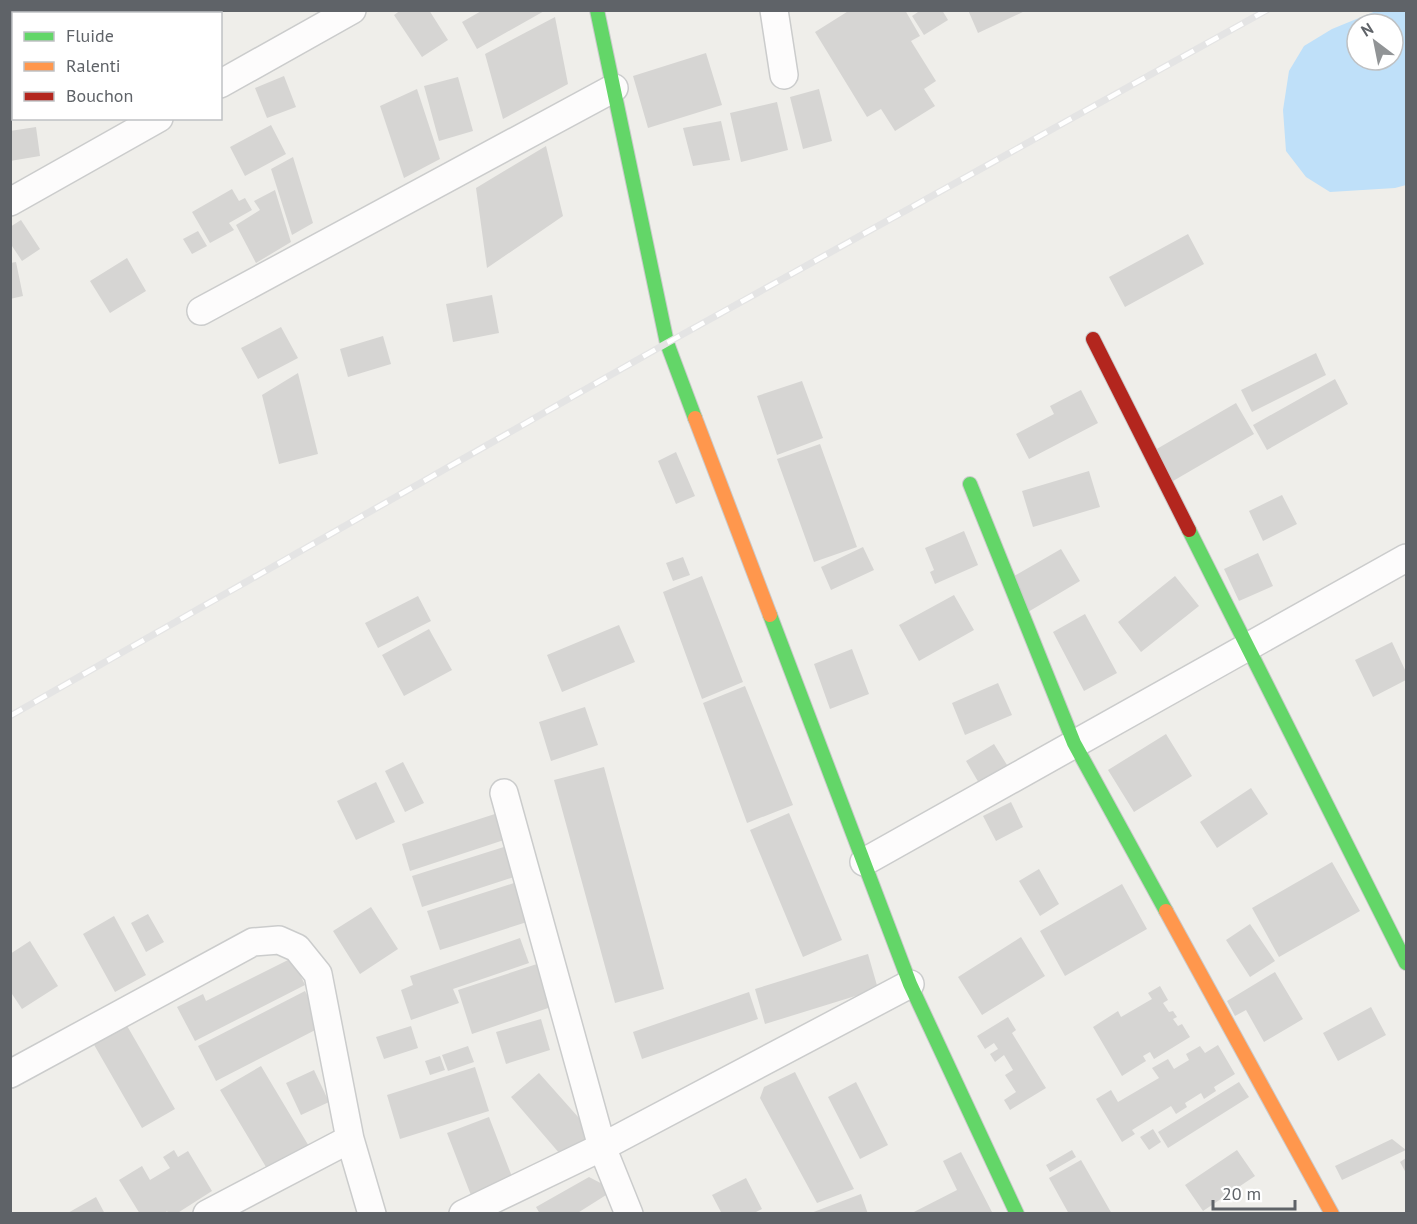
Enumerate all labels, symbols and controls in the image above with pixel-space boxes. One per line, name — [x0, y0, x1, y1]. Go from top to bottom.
legend — [12, 12, 222, 120]
north arrow — [1345, 12, 1405, 72]
text: N — [1357, 18, 1377, 41]
text: Fluide — [66, 24, 114, 47]
text: Ralenti — [66, 54, 121, 77]
text: Bouchon — [66, 84, 133, 107]
scale bar — [1213, 1173, 1296, 1211]
text: 20 m — [1222, 1182, 1261, 1205]

